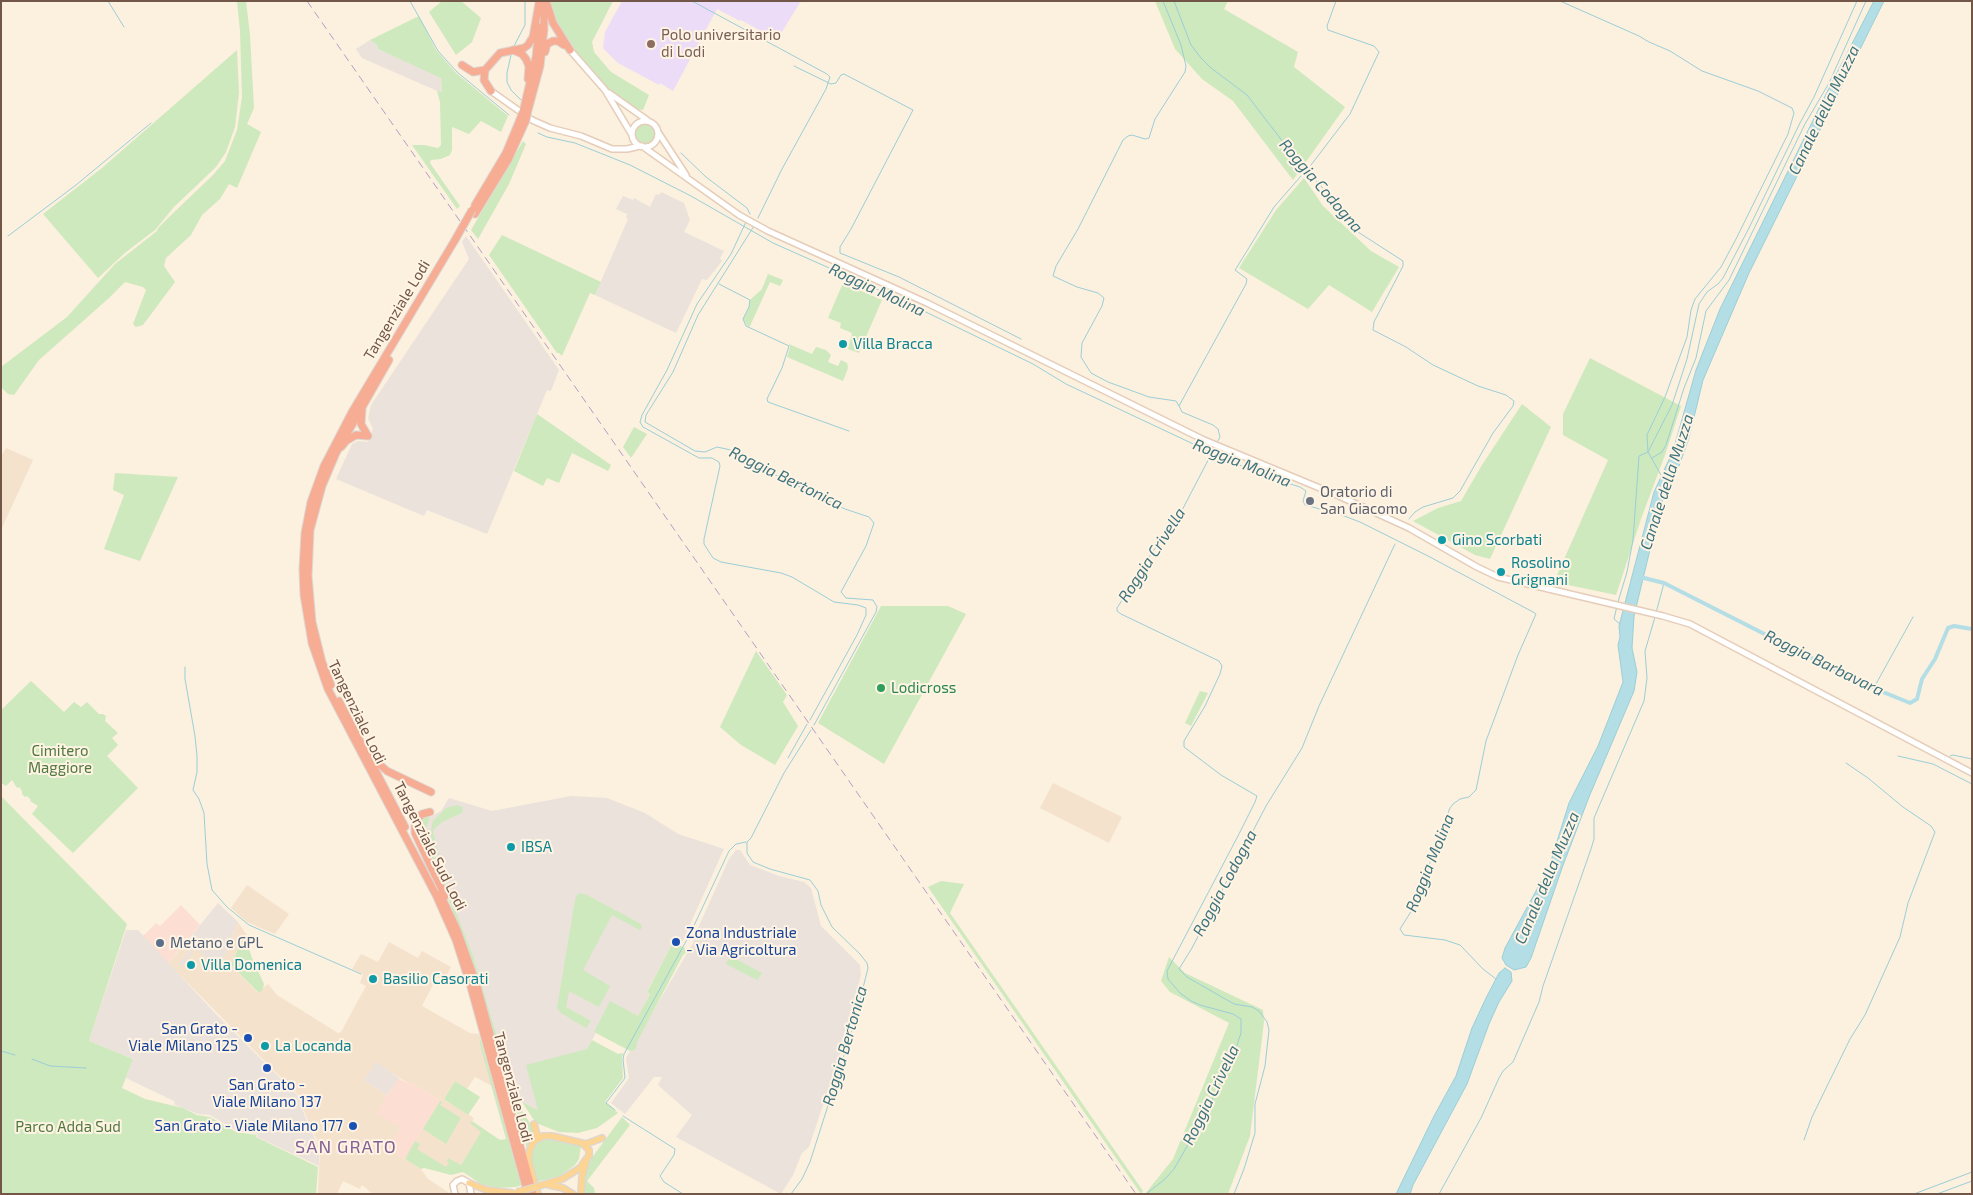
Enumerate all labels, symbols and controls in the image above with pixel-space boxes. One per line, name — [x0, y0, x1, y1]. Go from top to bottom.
place label: Polo universitario di Lodi — [661, 26, 781, 61]
marker: Polo universitario di Lodi — [645, 38, 657, 50]
water label: Canale della Muzza — [1784, 42, 1864, 178]
water label: Roggia Codogna — [1275, 135, 1367, 237]
street label: Tangenziale Lodi — [360, 257, 434, 363]
water label: Roggia Molina — [826, 259, 928, 321]
place label: Villa Bracca — [853, 335, 933, 353]
marker: Villa Bracca — [837, 338, 849, 350]
water label: Canale della Muzza — [1636, 412, 1698, 552]
water label: Roggia Molina — [1190, 435, 1294, 491]
water label: Roggia Bertonica — [726, 442, 846, 514]
place label: Oratorio di San Giacomo — [1320, 483, 1407, 518]
marker: Oratorio di San Giacomo — [1304, 495, 1316, 507]
water label: Roggia Crivella — [1114, 504, 1190, 606]
place label: Gino Scorbati — [1452, 531, 1542, 549]
marker: Gino Scorbati — [1436, 534, 1448, 546]
place label: Rosolino Grignani — [1511, 554, 1570, 589]
marker: Rosolino Grignani — [1495, 566, 1507, 578]
water label: Roggia Barbavara — [1761, 626, 1887, 700]
street label: Tangenziale Lodi — [324, 657, 390, 767]
place label: Lodicross — [891, 679, 956, 697]
marker: Lodicross — [875, 682, 887, 694]
park label: Cimitero Maggiore — [28, 742, 92, 777]
street label: Tangenziale Sud Lodi — [390, 779, 470, 913]
water label: Canale della Muzza — [1510, 809, 1584, 947]
water label: Roggia Molina — [1402, 811, 1458, 915]
water label: Roggia Codogna — [1189, 827, 1261, 939]
place label: IBSA — [521, 838, 552, 856]
marker: IBSA — [505, 841, 517, 853]
place label: Zona Industriale - Via Agricoltura — [686, 924, 797, 959]
place label: Metano e GPL — [170, 934, 263, 952]
marker: Zona Industriale - Via Agricoltura — [670, 936, 682, 948]
marker: Metano e GPL — [154, 937, 166, 949]
place label: Villa Domenica — [201, 956, 302, 974]
marker: Villa Domenica — [185, 959, 197, 971]
place label: Basilio Casorati — [383, 970, 489, 988]
marker: Basilio Casorati — [367, 973, 379, 985]
water label: Roggia Bertonica — [819, 984, 871, 1108]
place label: San Grato - Viale Milano 125 — [128, 1020, 238, 1055]
street label: Tangenziale Lodi — [490, 1030, 536, 1144]
marker: San Grato - Viale Milano 125 — [242, 1032, 254, 1044]
place label: La Locanda — [275, 1037, 352, 1055]
marker: La Locanda — [259, 1040, 271, 1052]
water label: Roggia Crivella — [1179, 1042, 1243, 1148]
marker: San Grato - Viale Milano 137 — [261, 1062, 273, 1074]
place label: San Grato - Viale Milano 137 — [212, 1076, 322, 1111]
place label: San Grato - Viale Milano 177 — [155, 1117, 343, 1135]
park label: Parco Adda Sud — [15, 1118, 121, 1136]
marker: San Grato - Viale Milano 177 — [347, 1120, 359, 1132]
district label: SAN GRATO — [294, 1136, 398, 1158]

